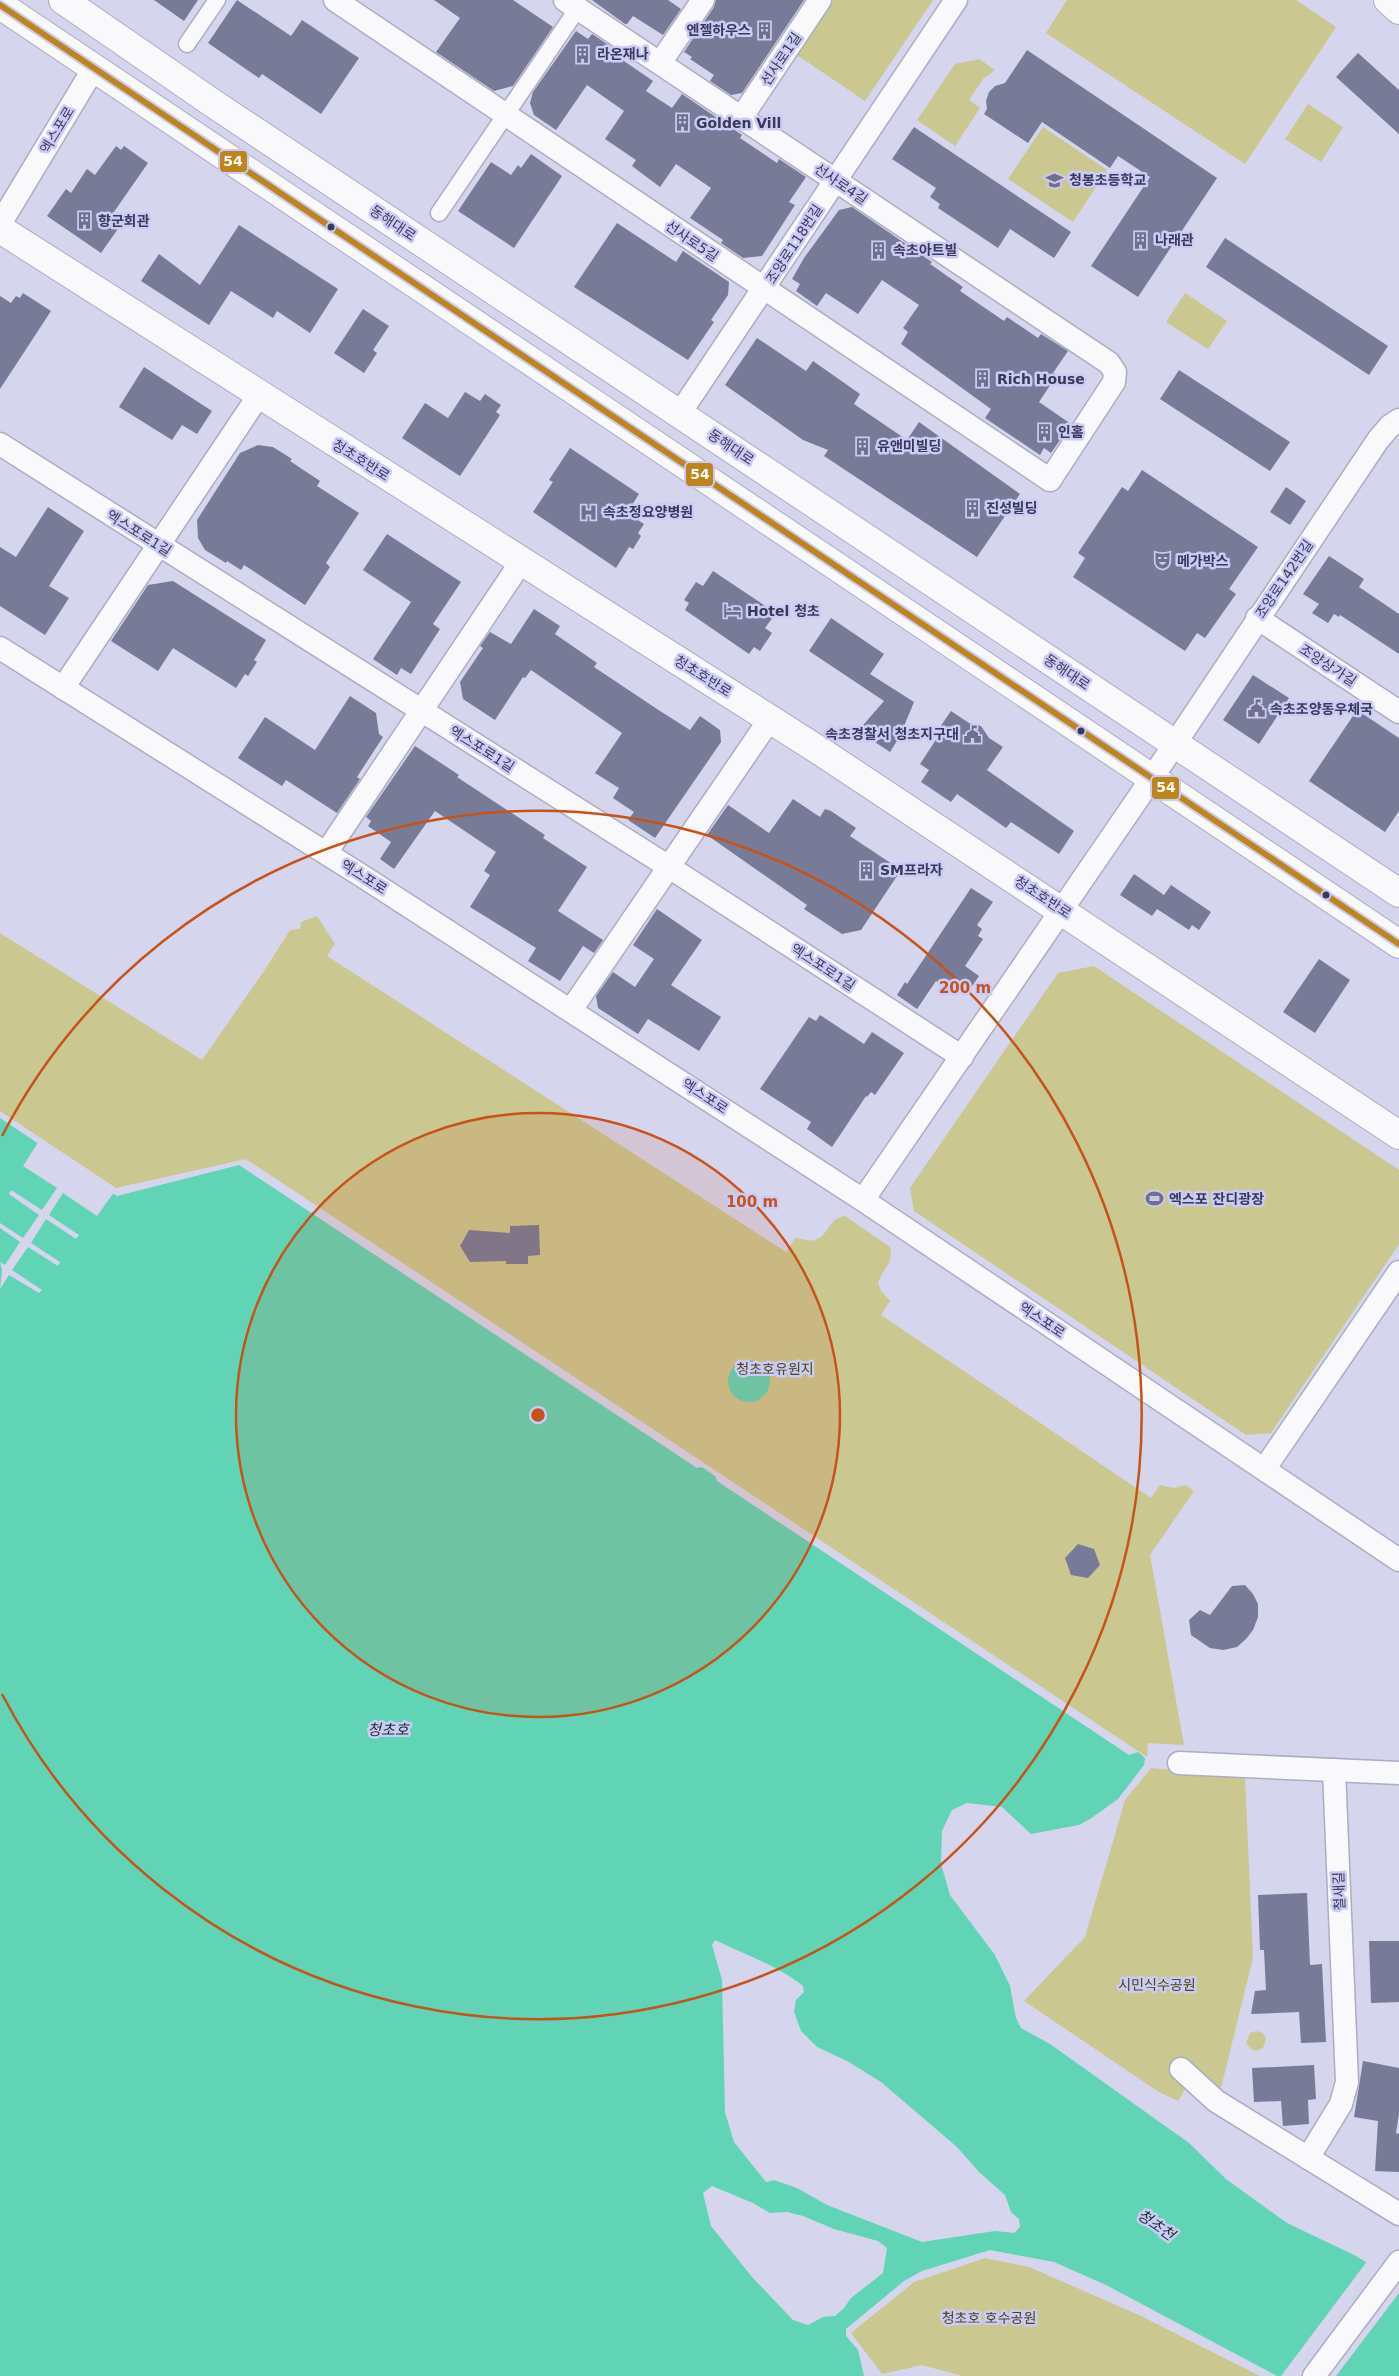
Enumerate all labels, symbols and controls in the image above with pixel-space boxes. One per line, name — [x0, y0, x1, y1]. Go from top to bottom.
building icon: 엔젤하우스 — [755, 20, 775, 40]
place label: 엔젤하우스 — [687, 22, 751, 38]
street label: 선사로1길 — [757, 29, 805, 89]
building icon: 라온재나 — [573, 44, 593, 64]
place label: 라온재나 — [597, 46, 649, 62]
street label: 엑스포로 — [37, 104, 77, 156]
building icon: Golden Vill — [672, 113, 692, 133]
place label: Golden Vill — [696, 115, 781, 131]
line badge: 54 — [219, 150, 248, 173]
text: 54 — [223, 153, 243, 169]
street label: 선사로4길 — [811, 160, 871, 208]
school or university icon: 청봉초등학교 — [1045, 170, 1065, 190]
place label: 청봉초등학교 — [1069, 172, 1146, 188]
street label: 조양로118번길 — [762, 201, 826, 287]
street label: 동해대로 — [367, 202, 419, 244]
building icon: 향군회관 — [74, 211, 94, 231]
place label: 향군회관 — [98, 213, 150, 229]
street label: 선사로5길 — [662, 217, 722, 265]
unlabelled marker — [326, 222, 336, 232]
building icon: 나래관 — [1131, 230, 1151, 250]
place label: 나래관 — [1155, 232, 1194, 248]
building icon: 속초아트빌 — [869, 240, 889, 260]
place label: 속초아트빌 — [893, 242, 957, 258]
building icon: Rich House — [973, 369, 993, 389]
place label: Rich House — [997, 371, 1085, 387]
building icon: 인홈 — [1034, 422, 1054, 442]
place label: 인홈 — [1058, 424, 1084, 440]
street label: 동해대로 — [705, 426, 757, 468]
street label: 청초호반로 — [329, 436, 393, 484]
building icon: 유앤미빌딩 — [853, 436, 873, 456]
place label: 유앤미빌딩 — [877, 438, 941, 454]
line badge: 54 — [685, 462, 714, 487]
text: 54 — [690, 466, 710, 482]
building icon: 진성빌딩 — [962, 498, 982, 518]
place label: 진성빌딩 — [986, 500, 1038, 516]
hospital icon: 속초정요양병원 — [579, 502, 599, 522]
place label: 속초정요양병원 — [603, 504, 693, 520]
street label: 엑스포로1길 — [104, 507, 174, 559]
street label: 조양로142번길 — [1252, 537, 1316, 621]
theatre icon: 메가박스 — [1153, 551, 1173, 571]
place label: 메가박스 — [1177, 553, 1229, 569]
hotel icon: Hotel 청초 — [723, 601, 743, 621]
place label: Hotel 청초 — [747, 603, 820, 619]
street label: 조양상가길 — [1297, 641, 1359, 689]
street label: 동해대로 — [1041, 651, 1093, 693]
street label: 청초호반로 — [671, 652, 735, 700]
public building icon: 속초조양동우체국 — [1246, 699, 1266, 719]
place label: 속초조양동우체국 — [1270, 701, 1373, 717]
street label: 엑스포로1길 — [447, 723, 517, 775]
public building icon: 속초경찰서 청초지구대 — [963, 724, 983, 744]
place label: 속초경찰서 청초지구대 — [825, 726, 959, 742]
unlabelled marker — [1076, 726, 1086, 736]
line badge: 54 — [1151, 776, 1180, 800]
text: 54 — [1156, 779, 1176, 795]
street label: 엑스포로 — [338, 857, 390, 897]
building icon: SM프라자 — [856, 860, 876, 880]
place label: SM프라자 — [880, 862, 943, 878]
street label: 청초호반로 — [1012, 873, 1074, 921]
unlabelled marker — [1321, 890, 1331, 900]
street label: 엑스포로1길 — [788, 940, 858, 994]
text: 200 m — [939, 979, 991, 997]
street label: 엑스포로 — [679, 1075, 731, 1117]
sports icon: 엑스포 잔디광장 — [1145, 1189, 1165, 1209]
place label: 엑스포 잔디광장 — [1169, 1191, 1264, 1207]
text: 100 m — [726, 1193, 778, 1211]
street label: 엑스포로 — [1016, 1299, 1068, 1341]
park label: 청초호유원지 — [736, 1361, 814, 1377]
centre of rings — [529, 1406, 547, 1424]
water label: 청초호 — [367, 1721, 410, 1739]
street label: 철새길 — [1330, 1871, 1348, 1911]
park label: 시민식수공원 — [1118, 1977, 1196, 1993]
water label: 청초천 — [1134, 2206, 1180, 2246]
park label: 청초호 호수공원 — [942, 2310, 1036, 2326]

